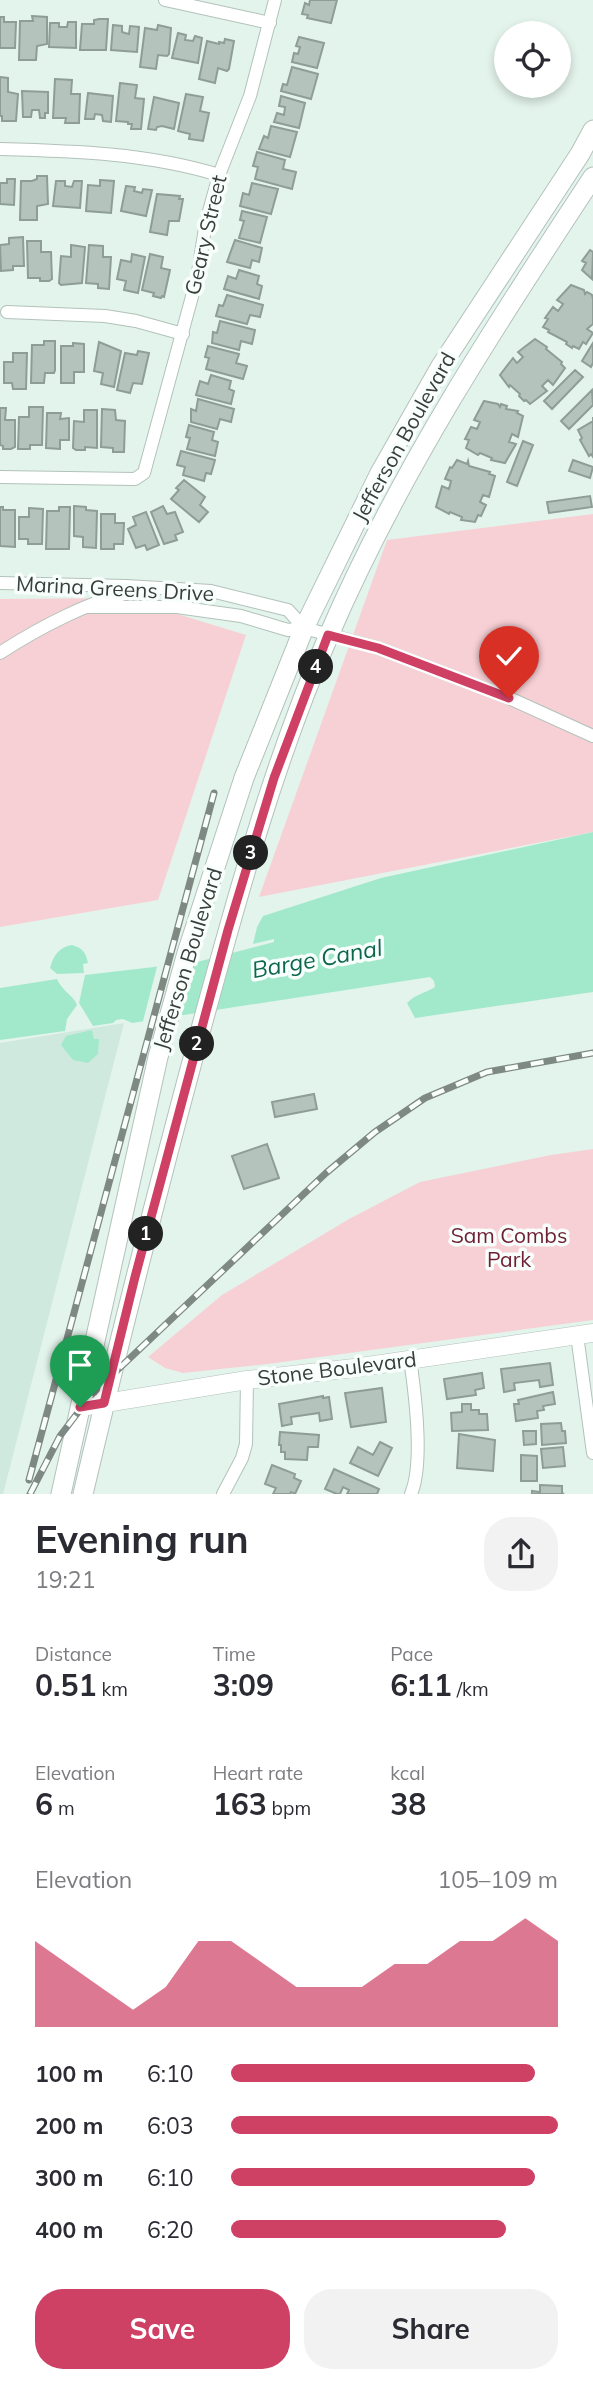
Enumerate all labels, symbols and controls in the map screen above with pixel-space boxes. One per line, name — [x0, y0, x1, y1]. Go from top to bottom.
map controls — [494, 21, 571, 98]
button: locate — [494, 21, 571, 98]
street label: Geary Street — [179, 172, 231, 297]
street label: Jefferson Boulevard — [346, 347, 460, 526]
street label: Marina Greens Drive — [15, 570, 215, 606]
pin — [479, 626, 539, 698]
icon: check — [490, 637, 528, 675]
pin: 4 — [298, 650, 334, 684]
text: 4 — [310, 654, 321, 678]
pin: 3 — [233, 836, 268, 870]
text: 3 — [245, 840, 256, 864]
street label: Jefferson Boulevard — [147, 864, 227, 1053]
water label: Barge Canal — [249, 933, 385, 984]
pin: 2 — [180, 1026, 214, 1062]
text: 2 — [191, 1031, 202, 1055]
pin: 1 — [128, 1216, 164, 1252]
text: 1 — [140, 1221, 151, 1245]
park label: Sam Combs Park — [451, 1222, 567, 1272]
pin — [50, 1335, 110, 1407]
street label: Stone Boulevard — [256, 1345, 418, 1391]
icon: arrive — [61, 1346, 99, 1384]
text: Evening run — [35, 1515, 249, 1563]
button: share — [484, 1517, 558, 1591]
text: 19:21 — [35, 1565, 95, 1594]
text: Distance — [35, 1642, 112, 1666]
text: Time — [213, 1642, 256, 1666]
text: Pace — [390, 1642, 433, 1666]
text: 0.51 — [35, 1666, 96, 1704]
text: 3:09 — [213, 1666, 274, 1704]
text: 6:11 — [390, 1666, 452, 1704]
text: km — [96, 1677, 128, 1701]
text: /km — [452, 1677, 489, 1701]
text: Elevation — [35, 1761, 115, 1785]
text: Heart rate — [213, 1761, 303, 1785]
text: kcal — [390, 1761, 425, 1785]
text: 6 — [35, 1785, 53, 1823]
text: 163 — [213, 1785, 267, 1823]
text: 38 — [390, 1785, 426, 1823]
text: m — [53, 1796, 75, 1820]
text: bpm — [267, 1796, 311, 1820]
text: Elevation — [35, 1865, 132, 1894]
text: 105–109 m — [437, 1865, 558, 1894]
text: 100 m — [35, 2059, 103, 2088]
text: 6:10 — [147, 2059, 194, 2088]
text: 200 m — [35, 2111, 103, 2140]
text: 6:03 — [147, 2111, 194, 2140]
text: 300 m — [35, 2163, 103, 2192]
text: 6:10 — [147, 2163, 194, 2192]
text: 400 m — [35, 2215, 103, 2244]
text: 6:20 — [147, 2215, 194, 2244]
button: Save — [35, 2289, 290, 2369]
button: Share — [304, 2289, 558, 2369]

